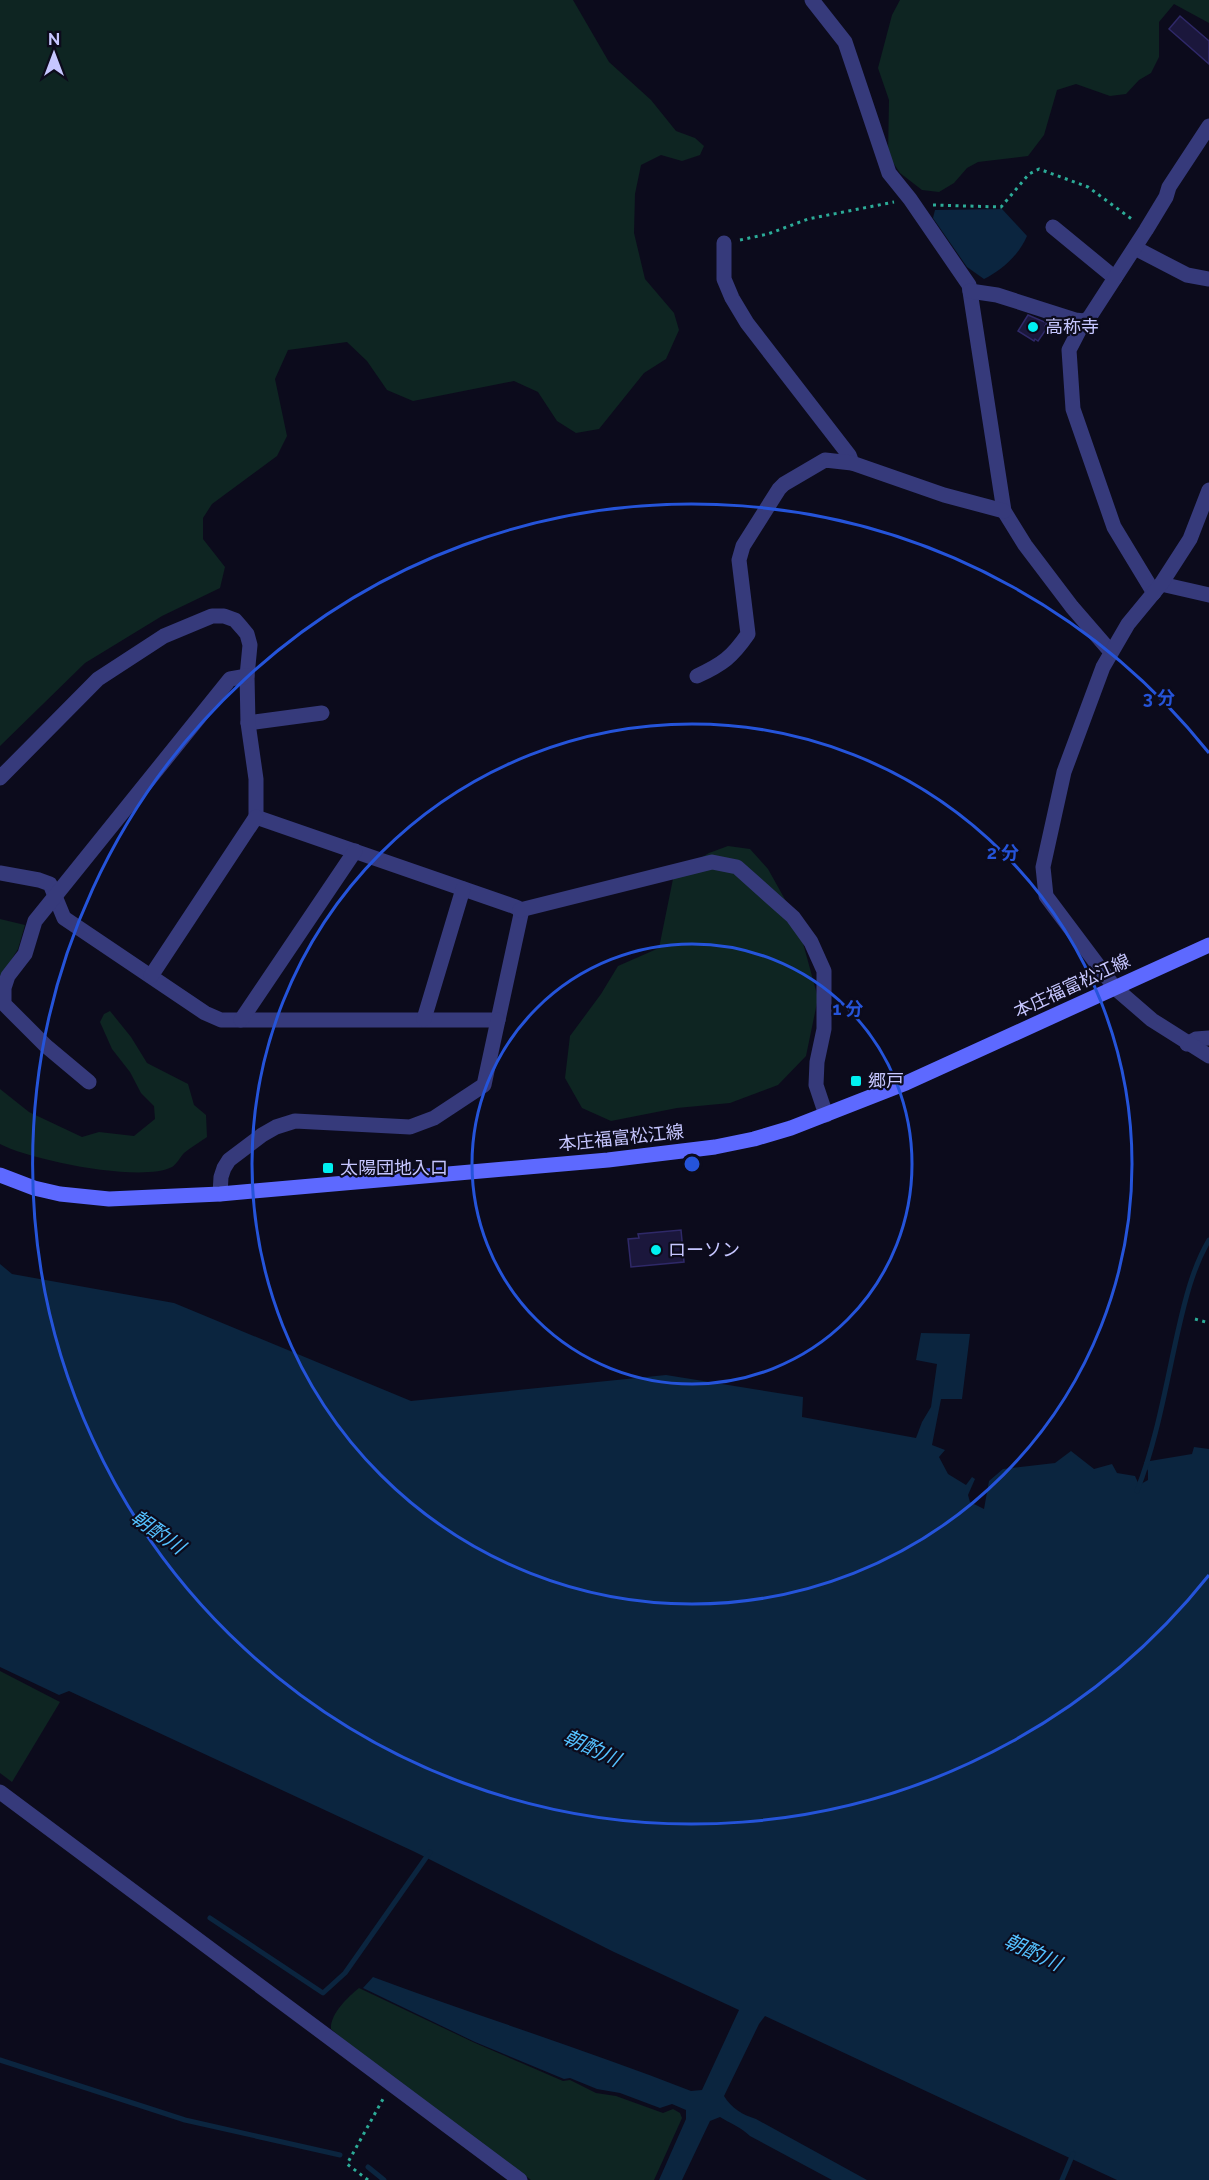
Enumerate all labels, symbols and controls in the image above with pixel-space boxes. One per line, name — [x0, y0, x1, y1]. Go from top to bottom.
north arrow — [24, 24, 84, 84]
text: N — [48, 30, 60, 49]
place label: 高称寺 — [1045, 316, 1099, 337]
marker: 高称寺 — [1026, 320, 1040, 334]
text: 3 分 — [1143, 687, 1175, 708]
text: 2 分 — [987, 842, 1019, 863]
street label: 本庄福富松江線 — [1010, 949, 1133, 1022]
text: 1 分 — [832, 998, 864, 1019]
place label: 郷戸 — [868, 1070, 904, 1091]
marker: 郷戸 — [849, 1074, 863, 1088]
street label: 本庄福富松江線 — [557, 1120, 685, 1155]
centre of rings — [682, 1154, 702, 1174]
place label: 太陽団地入口 — [340, 1157, 448, 1178]
marker: 太陽団地入口 — [321, 1161, 335, 1175]
place label: ローソン — [668, 1239, 740, 1260]
marker: ローソン — [649, 1243, 663, 1257]
water label: 朝酌川 — [127, 1505, 191, 1560]
water label: 朝酌川 — [560, 1724, 626, 1772]
water label: 朝酌川 — [1001, 1928, 1067, 1976]

